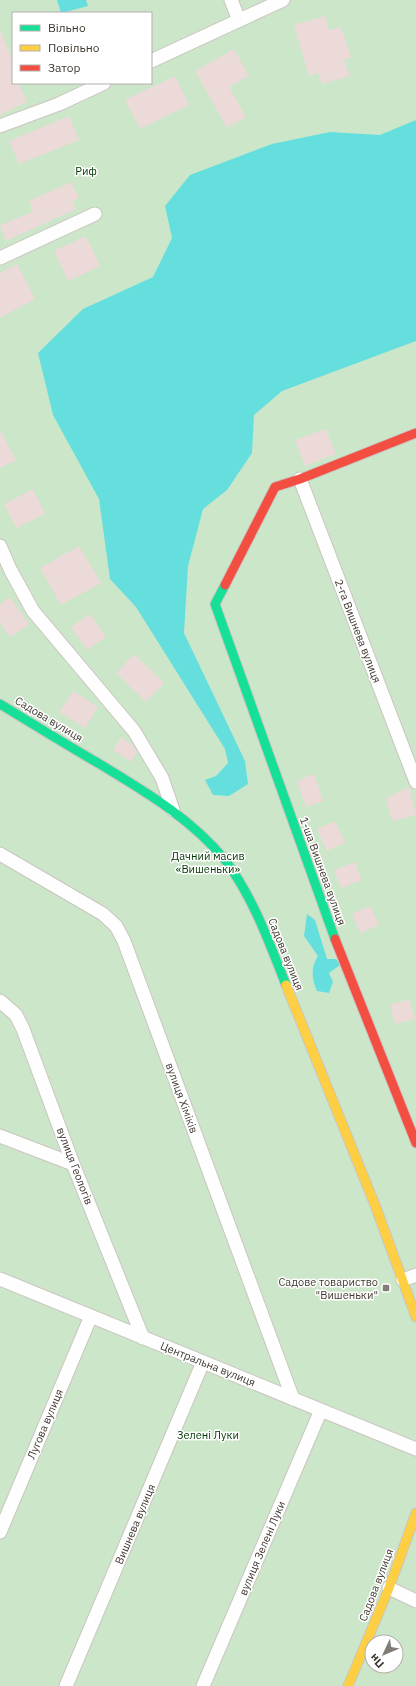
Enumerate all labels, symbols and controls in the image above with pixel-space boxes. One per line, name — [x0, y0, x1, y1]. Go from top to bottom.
legend — [12, 12, 152, 84]
text: Вільно — [48, 20, 86, 35]
text: Повільно — [48, 40, 100, 55]
text: Затор — [48, 60, 81, 75]
park label: Риф — [75, 164, 97, 178]
street label: 2-га Вишнева вулиця — [332, 577, 384, 685]
street label: Садова вулиця — [12, 693, 86, 745]
street label: 1-ша Вишнева вулиця — [297, 815, 349, 927]
park label: Дачний масив «Вишеньки» — [171, 849, 245, 876]
street label: Садова вулиця — [265, 916, 307, 992]
street label: вулиця Хіміків — [163, 1061, 201, 1135]
street label: вулиця Геологів — [54, 1125, 96, 1207]
place label: Садове товариство "Вишеньки" — [278, 1275, 378, 1302]
marker: Садове товариство "Вишеньки" — [381, 1283, 391, 1293]
street label: Центральна вулиця — [158, 1339, 258, 1389]
street label: Лугова вулиця — [24, 1387, 66, 1461]
park label: Зелені Луки — [177, 1428, 239, 1442]
street label: Вишнева вулиця — [112, 1482, 158, 1566]
street label: вулиця Зелені Луки — [236, 1499, 288, 1597]
street label: Садова вулиця — [356, 1547, 396, 1623]
north arrow — [364, 1634, 404, 1674]
text: Пн — [367, 1651, 387, 1671]

